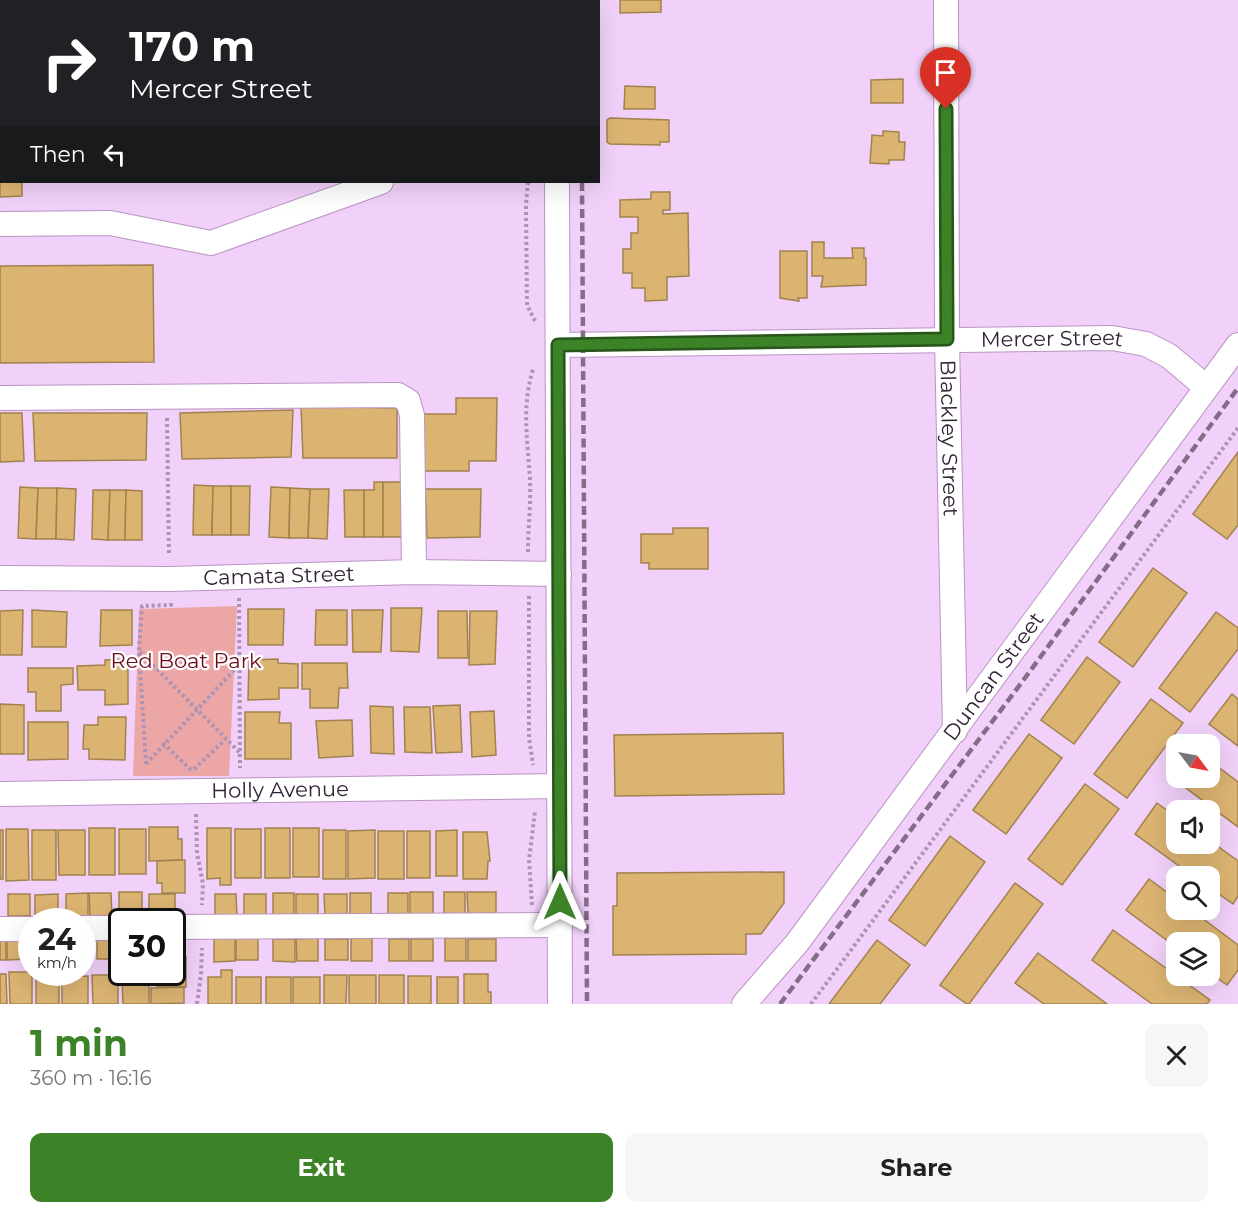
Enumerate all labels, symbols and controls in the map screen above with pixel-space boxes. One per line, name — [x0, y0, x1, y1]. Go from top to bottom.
text: 170 m — [129, 20, 255, 72]
icon: right — [30, 24, 108, 102]
pin — [920, 47, 971, 109]
icon: arrive — [929, 56, 962, 89]
text: Mercer Street — [129, 72, 312, 105]
icon: left — [98, 138, 131, 171]
text: Then — [30, 141, 86, 168]
street label: Mercer Street — [980, 325, 1125, 352]
street label: Blackley Street — [935, 359, 964, 517]
street label: Camata Street — [203, 561, 355, 590]
street label: Duncan Street — [938, 607, 1049, 745]
park label: Red Boat Park — [111, 648, 262, 673]
north arrow — [1166, 734, 1220, 788]
map controls — [1166, 734, 1220, 986]
street label: Holly Avenue — [211, 776, 349, 803]
button: sound — [1166, 800, 1220, 854]
button: search — [1166, 866, 1220, 920]
position arrow — [528, 870, 592, 934]
speed limit sign: 30 — [108, 908, 186, 986]
text: 24 — [38, 921, 76, 958]
button: layers — [1166, 932, 1220, 986]
text: km/h — [37, 953, 77, 972]
text: 1 min — [30, 1021, 128, 1065]
button: close — [1145, 1024, 1208, 1087]
text: 360 m · 16:16 — [30, 1066, 152, 1090]
button: Exit — [30, 1133, 613, 1202]
button: Share — [625, 1133, 1208, 1202]

